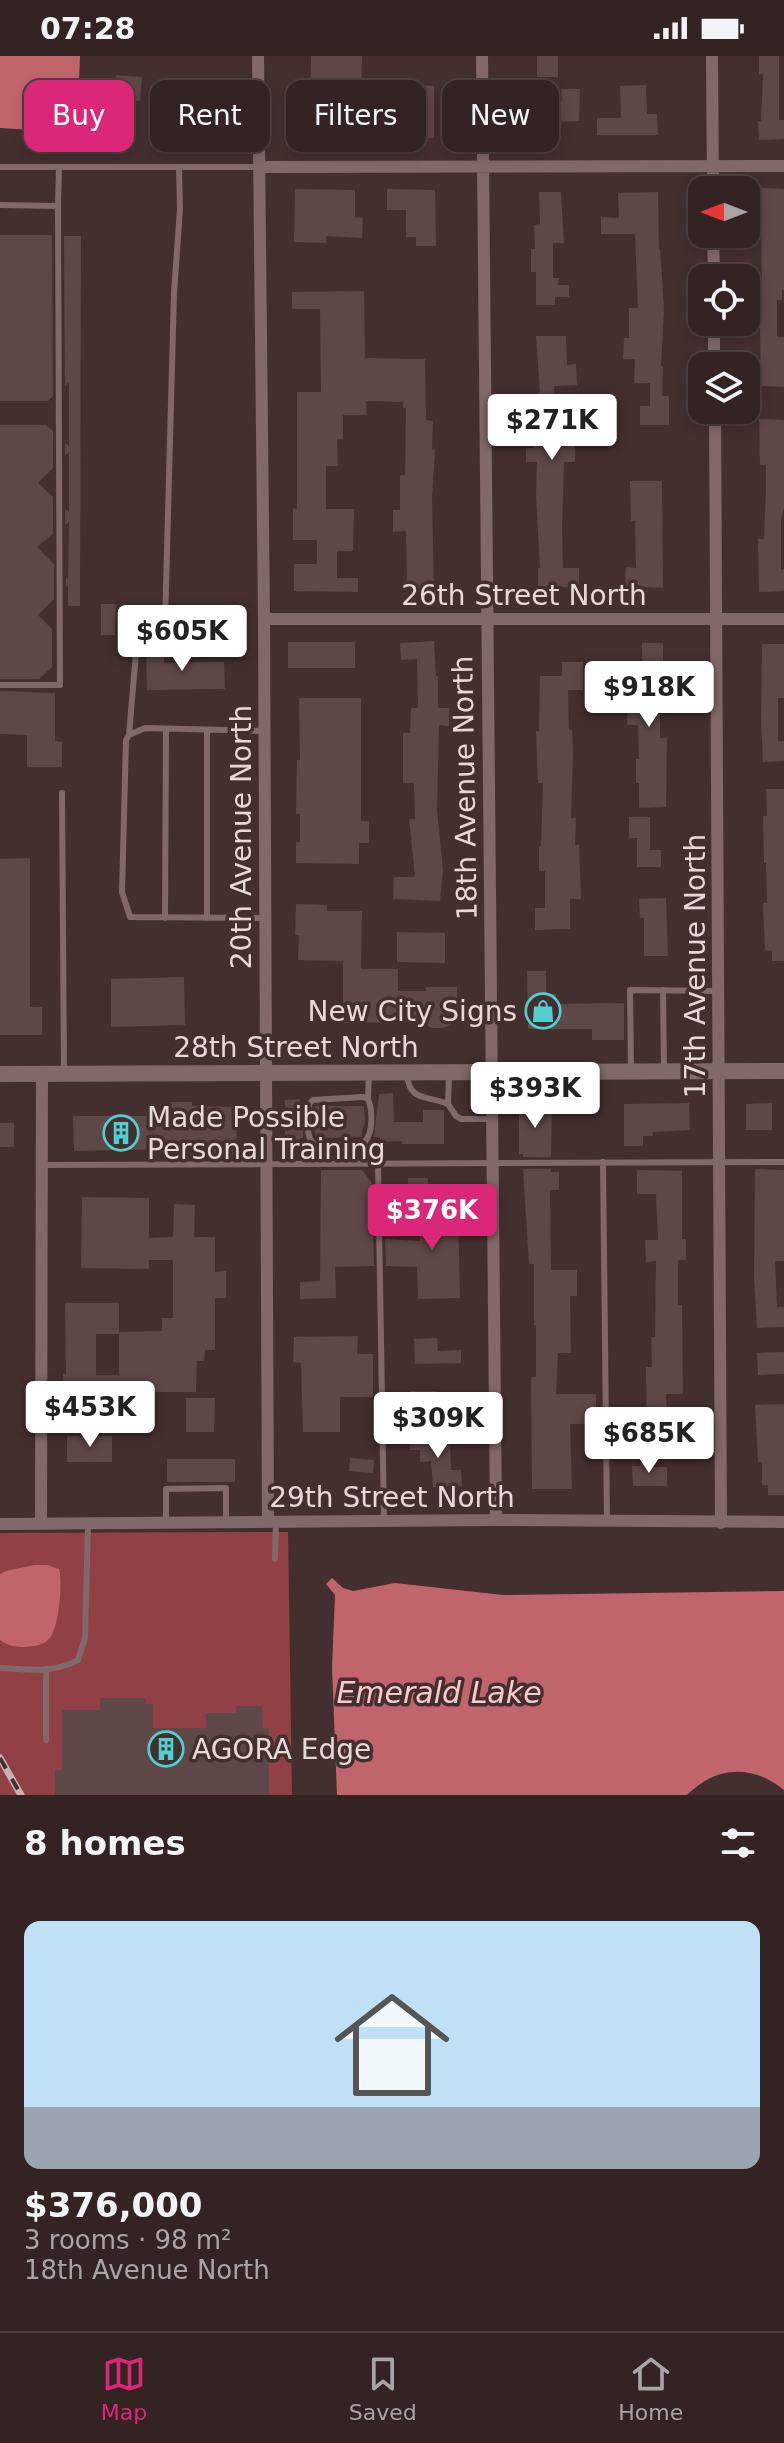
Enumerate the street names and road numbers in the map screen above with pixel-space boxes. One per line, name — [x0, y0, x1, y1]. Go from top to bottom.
street label: 26th Street North — [401, 579, 647, 612]
street label: 18th Avenue North — [446, 655, 484, 921]
street label: 20th Avenue North — [225, 705, 258, 969]
street label: 17th Avenue North — [679, 834, 712, 1098]
street label: 28th Street North — [173, 1031, 419, 1064]
street label: 29th Street North — [269, 1481, 515, 1514]

